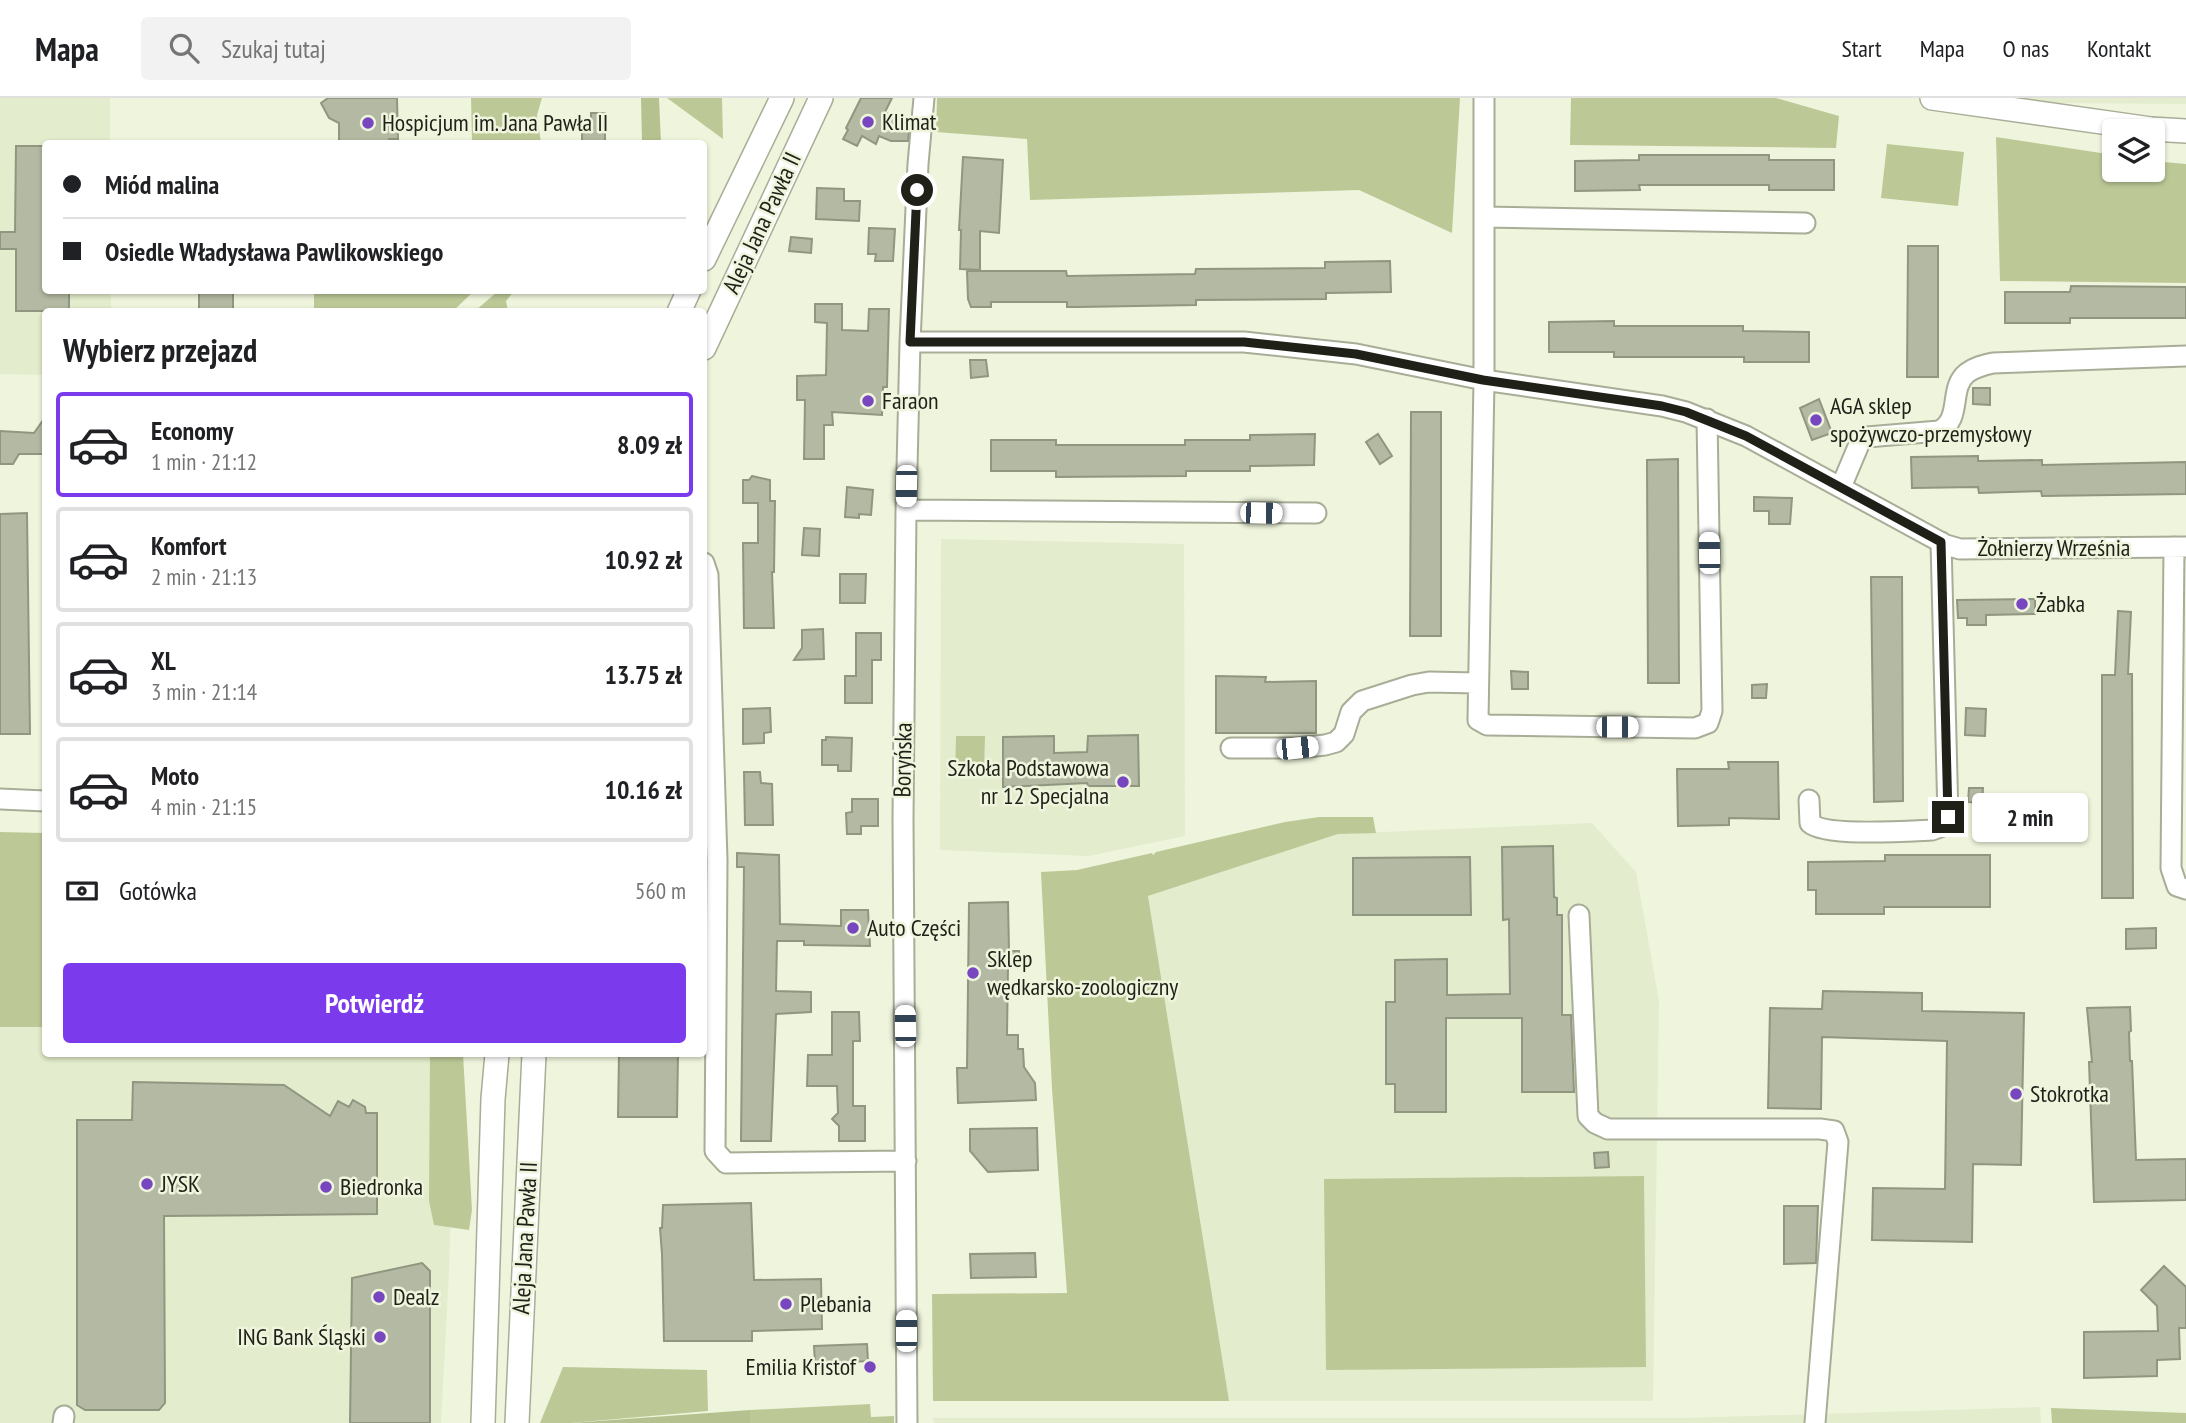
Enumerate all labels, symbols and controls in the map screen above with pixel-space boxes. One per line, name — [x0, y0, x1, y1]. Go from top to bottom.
search box — [141, 17, 631, 80]
text: Mapa — [35, 27, 99, 70]
icon: search — [165, 29, 203, 67]
text: Szukaj tutaj — [221, 32, 326, 65]
text: Start — [1841, 33, 1882, 64]
text: Mapa — [1920, 33, 1965, 64]
text: O nas — [2003, 33, 2049, 64]
text: Kontakt — [2087, 33, 2151, 64]
place label: Klimat — [882, 106, 937, 137]
place label: Hospicjum im. Jana Pawła II — [382, 107, 608, 138]
marker: Klimat — [860, 114, 876, 130]
marker: Hospicjum im. Jana Pawła II — [360, 115, 376, 131]
map controls — [2102, 119, 2165, 182]
button: layers — [2102, 119, 2165, 182]
street label: Aleja Jana Pawła II — [715, 147, 808, 299]
text: Miód malina — [105, 168, 219, 201]
route start — [901, 174, 933, 206]
text: Osiedle Władysława Pawlikowskiego — [105, 235, 443, 268]
text: Wybierz przejazd — [63, 329, 257, 371]
place label: Faraon — [882, 385, 939, 416]
place label: AGA sklep spożywczo-przemysłowy — [1830, 390, 2031, 449]
marker: Faraon — [860, 393, 876, 409]
marker: AGA sklep spożywczo-przemysłowy — [1808, 412, 1824, 428]
icon: car — [67, 413, 130, 476]
text: Economy — [151, 414, 233, 447]
text: 8.09 zł — [617, 428, 682, 461]
text: 1 min · 21:12 — [151, 447, 257, 476]
car — [896, 465, 917, 507]
car — [1240, 502, 1283, 524]
icon: car — [67, 528, 130, 591]
text: Komfort — [151, 529, 227, 562]
car — [1699, 532, 1720, 574]
street label: Żołnierzy Września — [1978, 532, 2130, 563]
text: 10.92 zł — [605, 543, 682, 576]
text: 2 min · 21:13 — [151, 562, 257, 591]
place label: Żabka — [2036, 588, 2085, 619]
marker: Żabka — [2014, 596, 2030, 612]
icon: car — [67, 643, 130, 706]
text: XL — [151, 644, 176, 677]
text: 13.75 zł — [605, 658, 682, 691]
text: 3 min · 21:14 — [151, 677, 257, 706]
car — [1597, 717, 1639, 738]
street label: Boryńska — [886, 722, 919, 798]
car — [1276, 735, 1319, 761]
place label: Szkoła Podstawowa nr 12 Specjalna — [947, 752, 1109, 811]
icon: car — [67, 758, 130, 821]
text: Moto — [151, 759, 199, 792]
text: 10.16 zł — [605, 773, 682, 806]
marker: Szkoła Podstawowa nr 12 Specjalna — [1115, 774, 1131, 790]
text: 4 min · 21:15 — [151, 792, 257, 821]
callout: 2 min — [1972, 792, 2088, 842]
route end — [1932, 801, 1964, 833]
text: 2 min — [2007, 803, 2053, 832]
icon: cash — [63, 872, 101, 910]
text: Gotówka — [119, 874, 197, 907]
text: 560 m — [635, 876, 686, 905]
place label: Auto Części — [867, 912, 961, 943]
marker: Auto Części — [845, 920, 861, 936]
place label: Sklep wędkarsko-zoologiczny — [987, 943, 1178, 1002]
button: Potwierdź — [63, 963, 686, 1043]
marker: Sklep wędkarsko-zoologiczny — [965, 965, 981, 981]
car — [895, 1005, 916, 1047]
place label: Stokrotka — [2030, 1078, 2109, 1109]
marker: Stokrotka — [2008, 1086, 2024, 1102]
street label: Aleja Jana Pawła II — [505, 1161, 544, 1315]
place label: JYSK — [160, 1168, 200, 1199]
place label: Biedronka — [340, 1171, 423, 1202]
marker: JYSK — [139, 1176, 155, 1192]
marker: Biedronka — [318, 1179, 334, 1195]
place label: Dealz — [393, 1281, 439, 1312]
place label: Plebania — [800, 1288, 872, 1319]
marker: Dealz — [371, 1289, 387, 1305]
marker: Plebania — [778, 1296, 794, 1312]
car — [896, 1310, 917, 1352]
place label: ING Bank Śląski — [237, 1321, 366, 1352]
marker: ING Bank Śląski — [372, 1329, 388, 1345]
place label: Emilia Kristof — [745, 1351, 857, 1382]
marker: Emilia Kristof — [862, 1359, 878, 1375]

